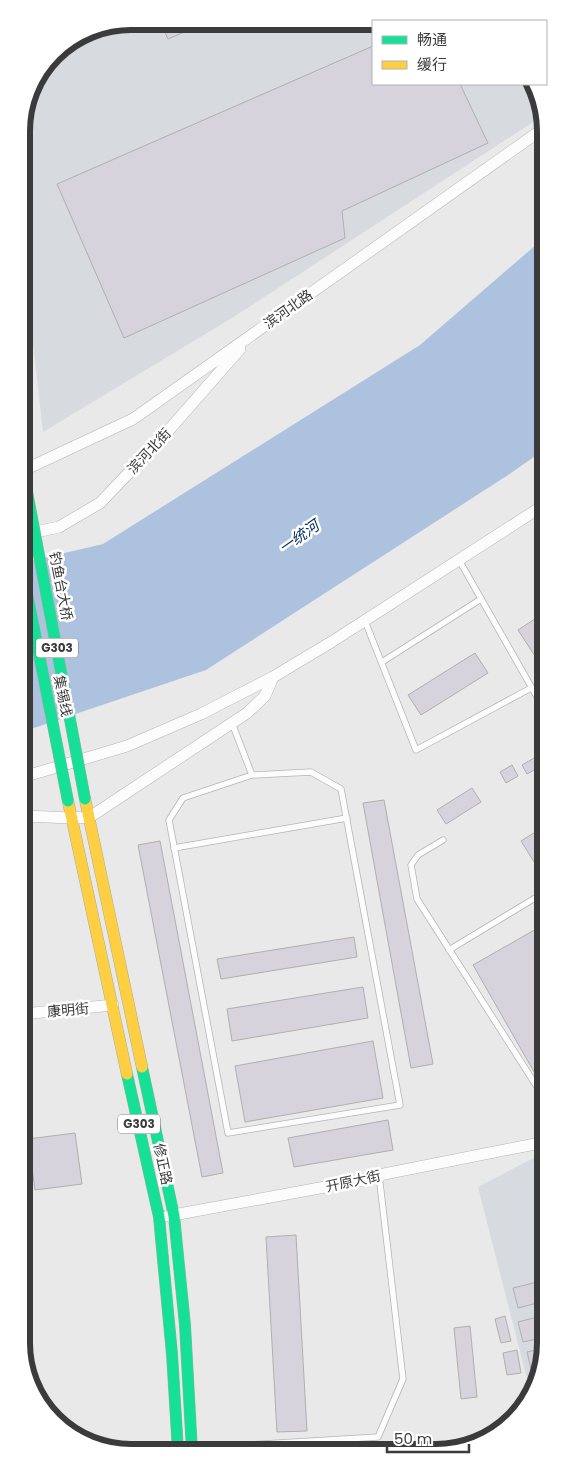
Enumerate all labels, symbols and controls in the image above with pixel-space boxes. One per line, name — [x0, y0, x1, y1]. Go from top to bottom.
legend — [372, 20, 547, 85]
text: 畅通 — [417, 29, 447, 50]
text: 缓行 — [417, 54, 447, 75]
street label: 滨河北路 — [259, 285, 317, 333]
street label: 滨河北街 — [123, 424, 175, 478]
water label: 一统河 — [274, 513, 326, 558]
street label: 钓鱼台大桥 — [45, 550, 77, 622]
road number: G303 — [36, 638, 78, 658]
street label: 集锡线 — [49, 673, 77, 719]
street label: 康明街 — [46, 998, 90, 1022]
road number: G303 — [118, 1114, 160, 1134]
street label: 修正路 — [149, 1141, 177, 1187]
street label: 开原大街 — [324, 1165, 382, 1197]
scale bar — [387, 1422, 470, 1454]
text: 50 m — [394, 1428, 432, 1449]

